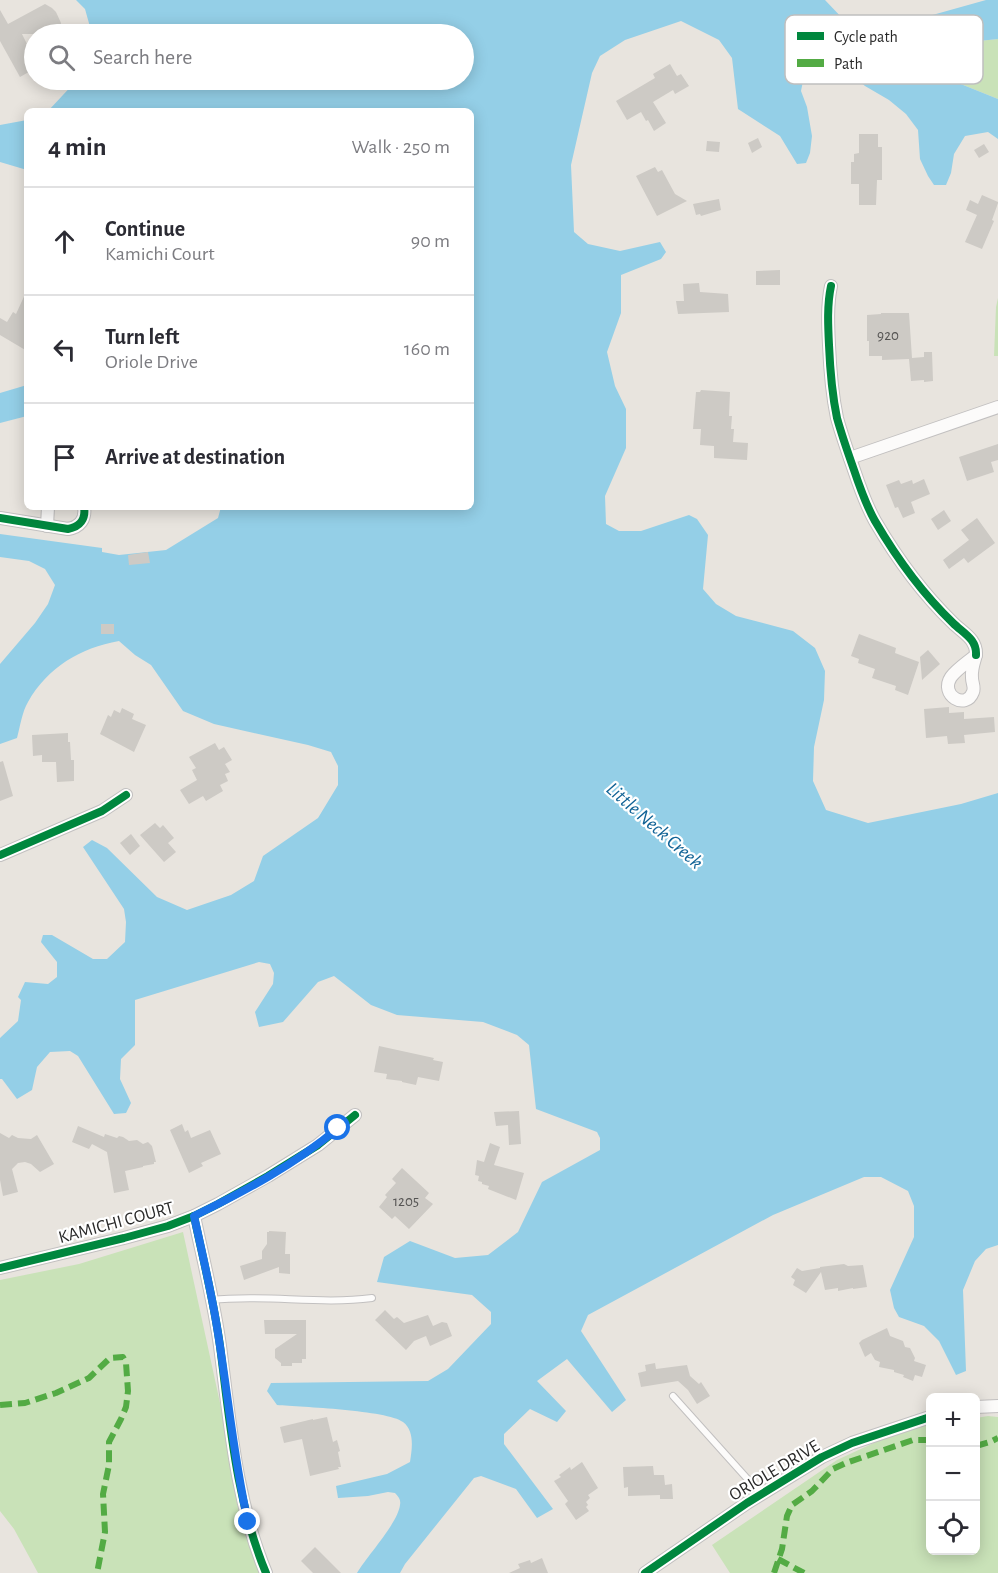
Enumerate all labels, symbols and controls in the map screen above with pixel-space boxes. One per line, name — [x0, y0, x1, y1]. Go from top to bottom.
legend — [785, 15, 983, 84]
search box — [24, 24, 474, 90]
text: Cycle path — [834, 29, 898, 46]
icon: search — [45, 41, 78, 74]
text: Search here — [93, 46, 192, 68]
text: Path — [834, 56, 863, 72]
text: 4 min — [48, 134, 107, 160]
text: Walk · 250 m — [351, 137, 450, 157]
text: Continue — [105, 218, 185, 240]
icon: ahead — [48, 225, 81, 258]
text: 90 m — [411, 231, 450, 251]
text: Kamichi Court — [105, 244, 215, 264]
text: Turn left — [105, 326, 179, 348]
house number: 920 — [877, 328, 899, 343]
icon: left — [48, 333, 81, 366]
text: 160 m — [404, 339, 450, 359]
text: Oriole Drive — [105, 352, 198, 372]
icon: arrive — [48, 441, 81, 474]
text: Arrive at destination — [105, 446, 285, 468]
water label: Little Neck Creek — [602, 779, 706, 873]
route start — [324, 1114, 350, 1140]
house number: 1205 — [393, 1194, 419, 1209]
street label: KAMICHI COURT — [57, 1199, 176, 1247]
map controls — [926, 1393, 980, 1555]
button: + — [926, 1393, 980, 1447]
street label: ORIOLE DRIVE — [726, 1437, 823, 1505]
button: − — [926, 1447, 980, 1501]
button: locate — [926, 1501, 980, 1555]
route end — [234, 1508, 260, 1534]

